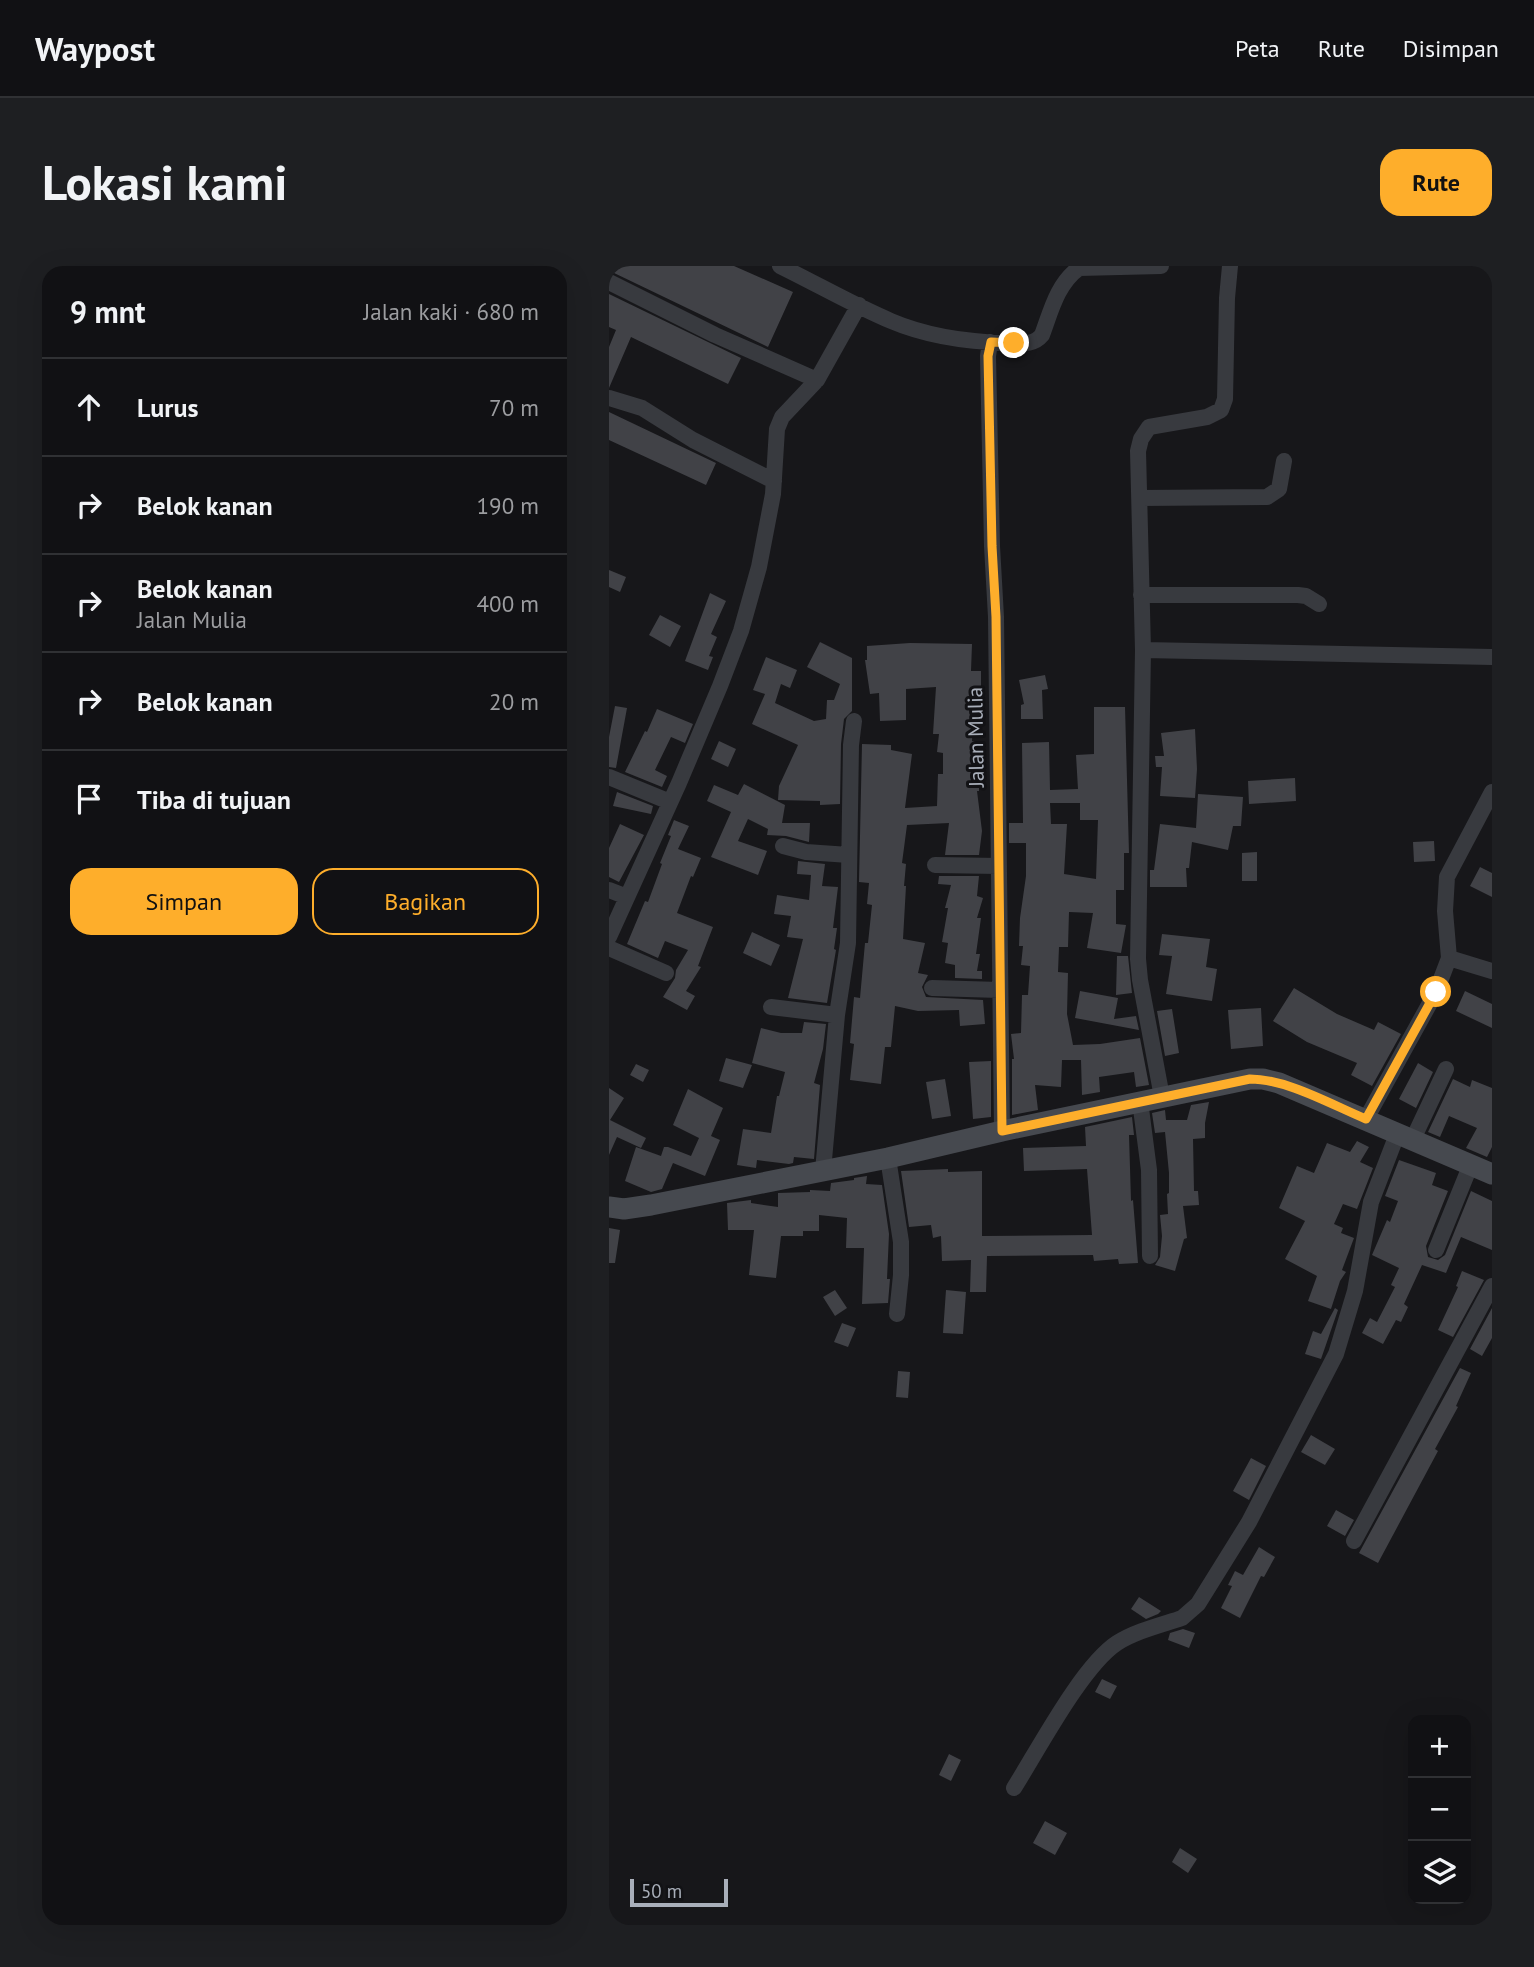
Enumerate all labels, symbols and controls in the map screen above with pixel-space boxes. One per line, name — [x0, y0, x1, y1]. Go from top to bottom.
text: Waypost — [35, 27, 155, 70]
text: Peta — [1235, 33, 1280, 64]
text: Rute — [1318, 33, 1365, 64]
text: Disimpan — [1403, 33, 1499, 64]
button: Rute — [1380, 149, 1492, 216]
text: Lokasi kami — [42, 150, 287, 214]
text: 9 mnt — [70, 292, 146, 331]
text: Jalan kaki · 680 m — [364, 297, 539, 326]
route end — [998, 327, 1029, 358]
icon: ahead — [70, 388, 108, 426]
text: Lurus — [137, 391, 198, 424]
text: 70 m — [489, 393, 539, 422]
icon: right — [70, 486, 108, 524]
text: Belok kanan — [137, 489, 273, 522]
text: 190 m — [477, 491, 539, 520]
text: Belok kanan — [137, 572, 273, 605]
icon: right — [70, 584, 108, 622]
text: 400 m — [477, 589, 539, 618]
text: Jalan Mulia — [137, 605, 247, 634]
icon: right — [70, 682, 108, 720]
text: Belok kanan — [137, 685, 273, 718]
text: 20 m — [489, 687, 539, 716]
street label: Jalan Mulia — [961, 687, 990, 788]
icon: arrive — [70, 780, 108, 818]
text: Tiba di tujuan — [137, 783, 291, 816]
button: Simpan — [70, 868, 298, 935]
button: Bagikan — [312, 868, 539, 935]
route start — [1420, 976, 1451, 1007]
map controls — [1408, 1715, 1471, 1904]
button: + — [1408, 1715, 1471, 1778]
button: − — [1408, 1778, 1471, 1841]
button: layers — [1408, 1841, 1471, 1904]
scale bar — [630, 1876, 728, 1908]
text: 50 m — [641, 1879, 682, 1903]

